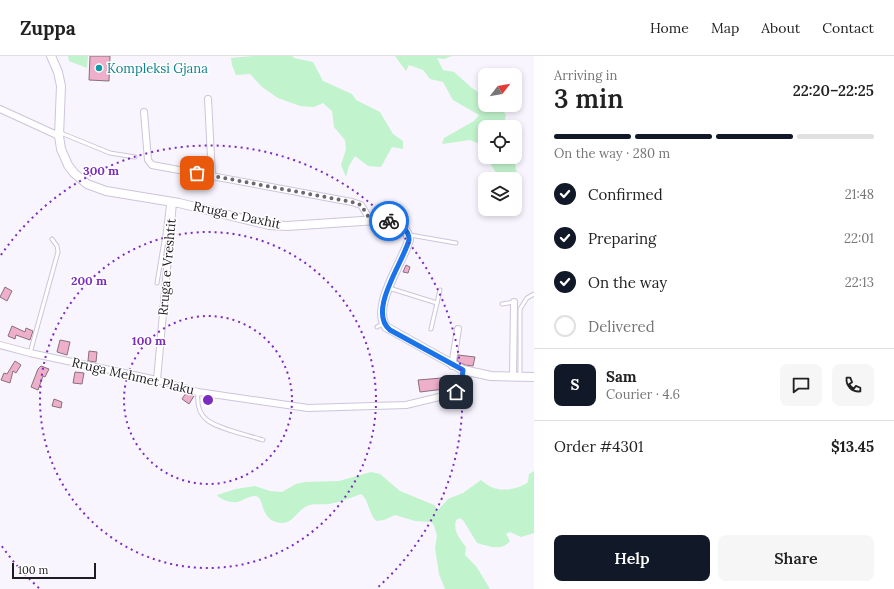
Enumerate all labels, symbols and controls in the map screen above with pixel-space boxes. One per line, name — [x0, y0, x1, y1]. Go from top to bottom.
text: Zuppa — [20, 16, 76, 40]
text: Home — [650, 19, 689, 37]
text: Map — [711, 19, 739, 37]
text: About — [761, 19, 800, 37]
text: Contact — [822, 19, 874, 37]
place label: Kompleksi Gjana — [107, 60, 208, 77]
marker: Kompleksi Gjana — [94, 63, 104, 73]
text: Arriving in — [554, 67, 617, 84]
north arrow — [478, 68, 522, 112]
map controls — [478, 68, 522, 216]
text: 22:20–22:25 — [793, 81, 874, 100]
text: 3 min — [554, 82, 624, 115]
button: locate — [478, 120, 522, 164]
text: On the way · 280 m — [554, 145, 670, 162]
pin — [180, 156, 214, 190]
icon: bag — [186, 162, 208, 184]
text: 300 m — [83, 163, 119, 178]
button: layers — [478, 172, 522, 216]
icon: check — [554, 183, 576, 205]
text: Confirmed — [588, 185, 663, 204]
text: 21:48 — [845, 186, 874, 203]
street label: Rruga e Daxhit — [192, 197, 282, 233]
courier — [369, 201, 409, 241]
icon: bike — [378, 210, 400, 232]
street label: Rruga e Vreshtit — [154, 218, 180, 316]
icon: check — [554, 227, 576, 249]
text: Preparing — [588, 229, 656, 248]
text: 22:01 — [844, 230, 874, 247]
icon: check — [554, 271, 576, 293]
text: 200 m — [71, 273, 107, 288]
text: On the way — [588, 273, 667, 292]
text: 22:13 — [845, 274, 874, 291]
text: Delivered — [588, 317, 655, 336]
text: 100 m — [132, 333, 166, 348]
street label: Rruga Mehmet Plaku — [70, 354, 196, 398]
button: chat — [780, 364, 822, 406]
button: phone — [832, 364, 874, 406]
text: Sam — [606, 367, 637, 386]
pin — [439, 375, 473, 409]
text: S — [571, 375, 579, 394]
icon: home — [445, 381, 467, 403]
text: Courier · 4.6 — [606, 386, 680, 403]
centre of rings — [201, 393, 215, 407]
text: Order #4301 — [554, 437, 644, 456]
text: $13.45 — [831, 437, 874, 456]
button: Help — [554, 535, 710, 581]
button: Share — [718, 535, 874, 581]
scale bar — [12, 561, 96, 580]
text: 100 m — [18, 563, 48, 577]

